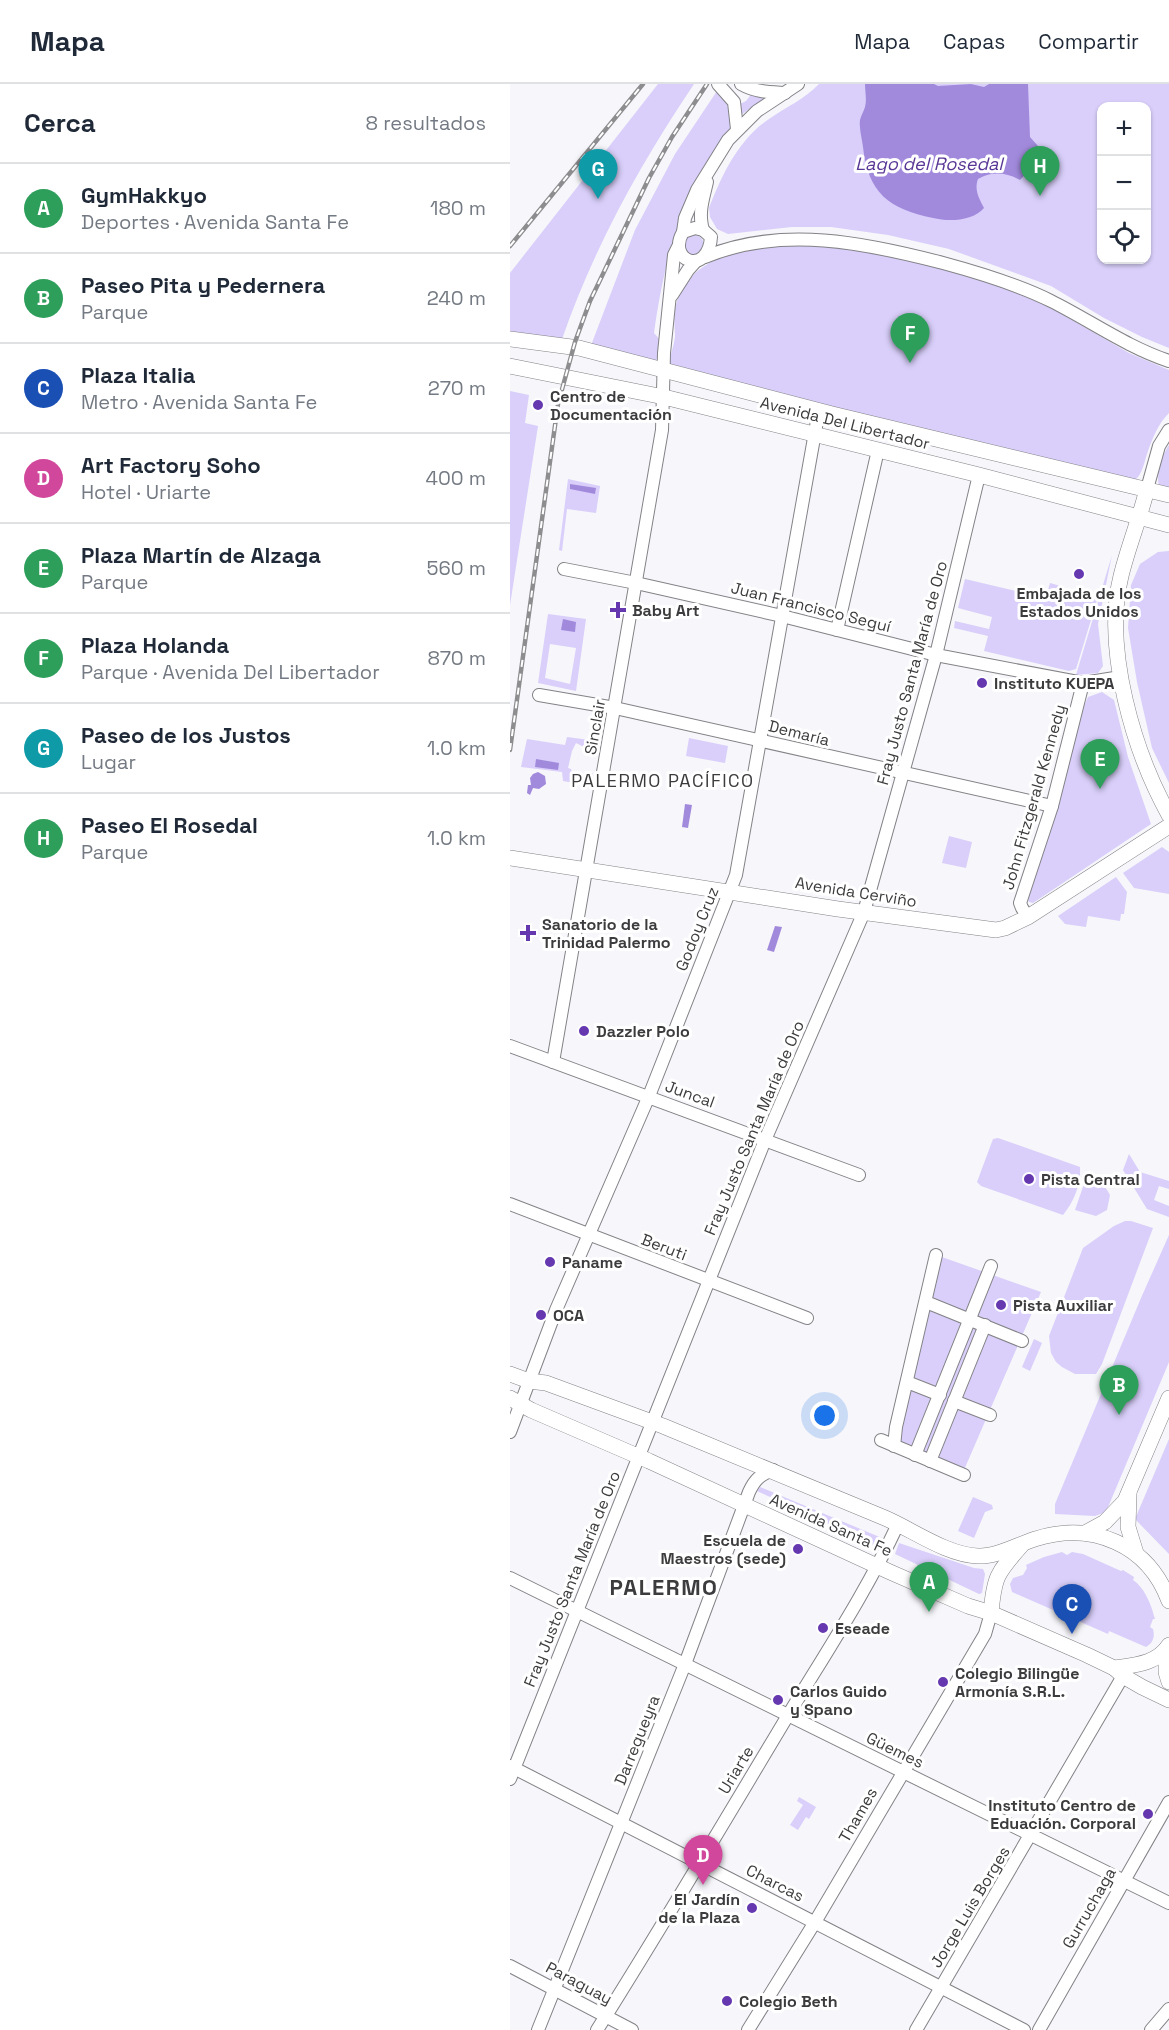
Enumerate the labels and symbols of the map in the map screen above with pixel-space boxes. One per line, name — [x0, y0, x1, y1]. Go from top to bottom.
pin: H — [1020, 147, 1060, 196]
pin: G — [578, 150, 617, 199]
water label: Lago del Rosedal — [855, 152, 1005, 175]
pin: F — [890, 314, 930, 363]
place label: Centro de Documentación — [550, 386, 672, 425]
street label: Avenida Del Libertador — [758, 392, 932, 454]
marker: Centro de Documentación — [531, 398, 545, 412]
street label: Fray Justo Santa María de Oro — [872, 559, 952, 787]
marker: Embajada de los Estados Unidos — [1072, 567, 1086, 581]
street label: Juan Francisco Seguí — [729, 577, 893, 637]
place label: Embajada de los Estados Unidos — [1017, 583, 1141, 622]
place label: Baby Art — [632, 600, 700, 621]
marker: Baby Art — [609, 601, 627, 619]
place label: Instituto KUEPA — [994, 673, 1114, 694]
marker: Instituto KUEPA — [975, 676, 989, 690]
street label: Sinclair — [580, 698, 610, 756]
street label: John Fitzgerald Kennedy — [997, 702, 1071, 892]
street label: Demaría — [766, 715, 832, 751]
pin: E — [1080, 740, 1120, 789]
district label: PALERMO PACÍFICO — [571, 769, 755, 792]
street label: Avenida Cerviño — [794, 872, 918, 912]
street label: Godoy Cruz — [671, 884, 723, 974]
place label: Sanatorio de la Trinidad Palermo — [542, 914, 671, 953]
marker: Sanatorio de la Trinidad Palermo — [519, 924, 537, 942]
street label: Fray Justo Santa María de Oro — [699, 1017, 809, 1239]
place label: Dazzler Polo — [596, 1021, 690, 1042]
marker: Dazzler Polo — [577, 1024, 591, 1038]
street label: Juncal — [662, 1075, 718, 1113]
place label: Pista Central — [1041, 1169, 1140, 1190]
marker: Pista Central — [1022, 1172, 1036, 1186]
street label: Beruti — [638, 1229, 690, 1265]
place label: Paname — [562, 1252, 623, 1273]
marker: Paname — [543, 1255, 557, 1269]
place label: Pista Auxiliar — [1013, 1295, 1113, 1316]
marker: Pista Auxiliar — [994, 1298, 1008, 1312]
place label: OCA — [553, 1305, 584, 1326]
marker: OCA — [534, 1308, 548, 1322]
pin: B — [1100, 1366, 1138, 1415]
your location — [810, 1401, 839, 1430]
street label: Fray Justo Santa María de Oro — [519, 1468, 625, 1690]
street label: Avenida Santa Fe — [766, 1489, 896, 1561]
place label: Escuela de Maestros (sede) — [661, 1530, 786, 1569]
marker: Escuela de Maestros (sede) — [791, 1542, 805, 1556]
pin: A — [910, 1562, 948, 1612]
district label: PALERMO — [610, 1573, 718, 1601]
pin: C — [1052, 1584, 1092, 1634]
place label: Eseade — [835, 1618, 890, 1639]
marker: Eseade — [816, 1621, 830, 1635]
place label: Colegio Bilingüe Armonía S.R.L. — [955, 1663, 1079, 1702]
marker: Colegio Bilingüe Armonía S.R.L. — [936, 1675, 950, 1689]
place label: Carlos Guido y Spano — [790, 1681, 887, 1720]
street label: Darregueyra — [609, 1692, 665, 1788]
marker: Carlos Guido y Spano — [771, 1693, 785, 1707]
street label: Güemes — [863, 1727, 927, 1773]
street label: Uriarte — [714, 1742, 758, 1798]
street label: Thames — [834, 1784, 882, 1846]
place label: Instituto Centro de Eduación. Corporal — [988, 1795, 1136, 1834]
marker: Instituto Centro de Eduación. Corporal — [1141, 1807, 1155, 1821]
pin: D — [684, 1836, 722, 1885]
street label: Jorge Luis Borges — [925, 1843, 1015, 1971]
street label: Charcas — [743, 1860, 807, 1906]
street label: Gurruchaga — [1057, 1864, 1121, 1952]
place label: El Jardín de la Plaza — [658, 1889, 740, 1928]
marker: El Jardín de la Plaza — [745, 1901, 759, 1915]
street label: Paraguay — [542, 1957, 616, 2009]
place label: Colegio Beth — [739, 1991, 838, 2012]
marker: Colegio Beth — [720, 1994, 734, 2008]

